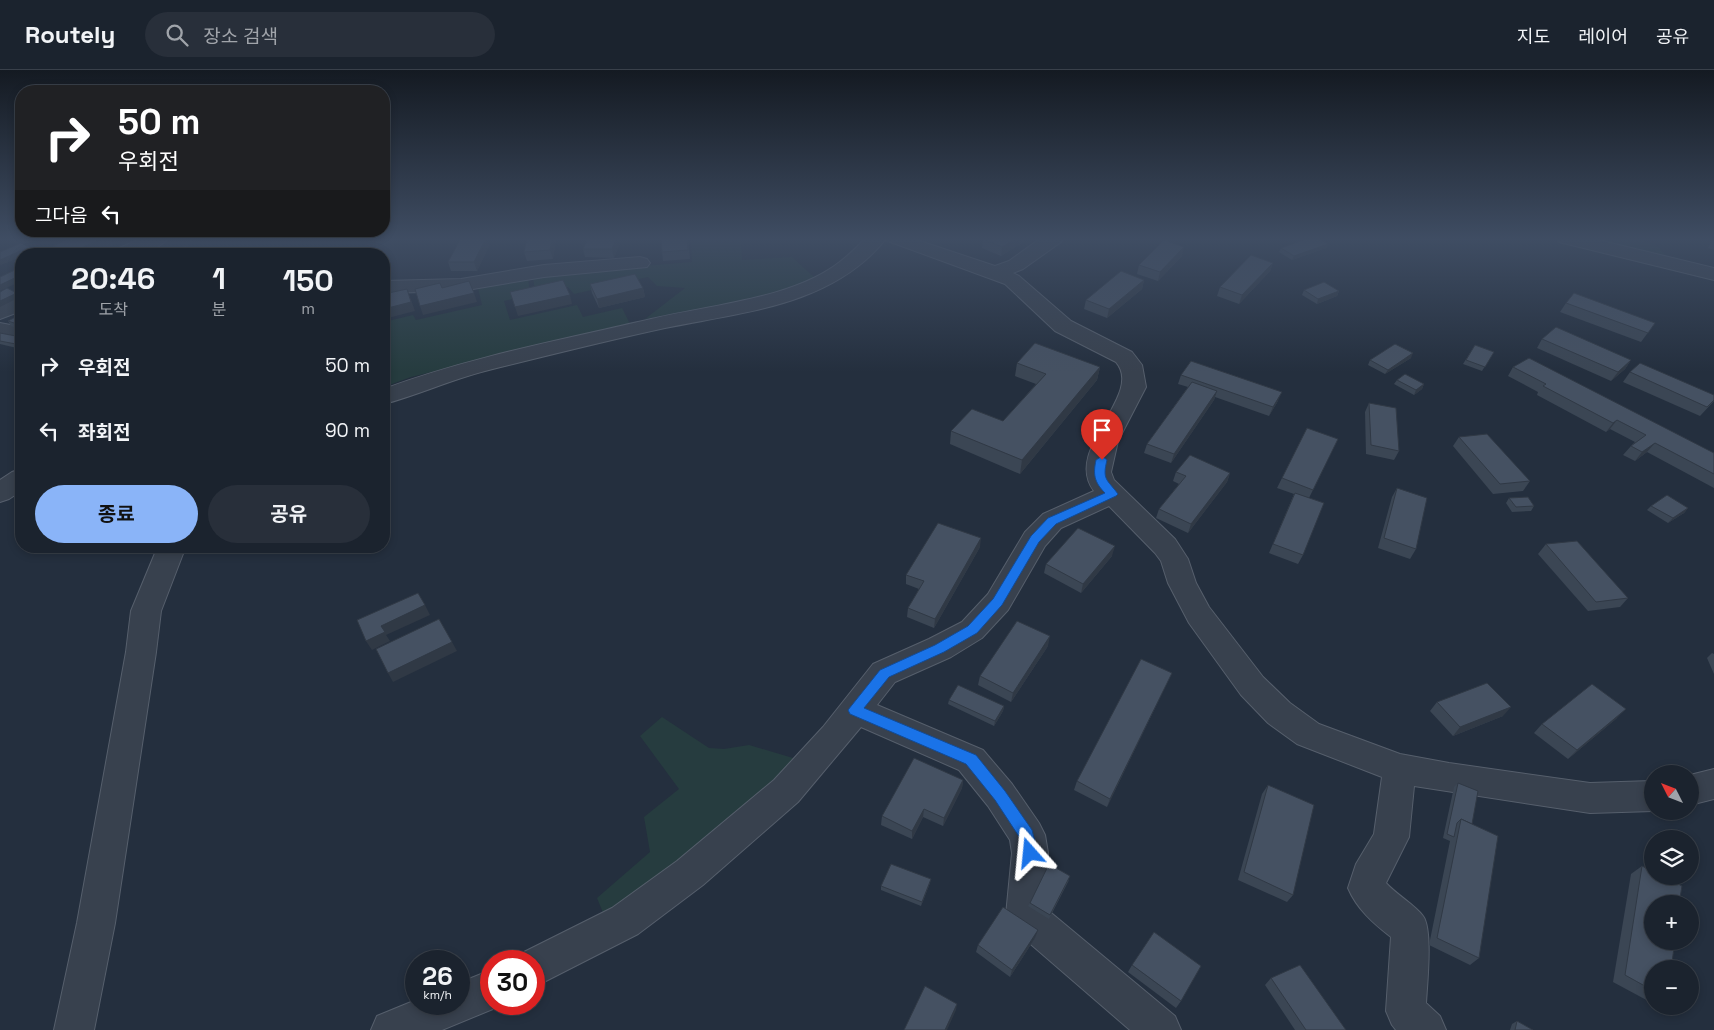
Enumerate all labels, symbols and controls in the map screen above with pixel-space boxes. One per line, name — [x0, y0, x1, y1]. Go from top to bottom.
search box — [145, 12, 495, 57]
text: Routely — [25, 19, 115, 50]
icon: search — [163, 21, 191, 49]
text: 장소 검색 — [203, 24, 278, 49]
text: 지도 — [1517, 25, 1550, 48]
text: 레이어 — [1578, 25, 1628, 48]
text: 공유 — [1656, 25, 1689, 48]
text: 50 m — [118, 100, 200, 144]
icon: right — [35, 105, 100, 170]
text: 우회전 — [118, 147, 179, 175]
icon: left — [97, 200, 125, 228]
text: 그다음 — [35, 203, 87, 228]
text: 20:46 — [71, 259, 155, 298]
text: 1 — [212, 259, 226, 298]
text: 150 — [283, 261, 334, 300]
text: m — [301, 298, 315, 319]
text: 도착 — [99, 299, 128, 320]
text: 분 — [212, 299, 226, 320]
icon: right — [35, 352, 63, 380]
text: 50 m — [325, 353, 370, 378]
text: 우회전 — [78, 355, 130, 380]
pin — [1081, 409, 1123, 460]
icon: arrive — [1088, 416, 1116, 444]
icon: left — [35, 417, 63, 445]
text: 90 m — [325, 418, 370, 443]
text: 좌회전 — [78, 420, 130, 445]
button: 종료 — [35, 485, 198, 543]
button: 공유 — [208, 485, 370, 543]
north arrow — [1644, 765, 1699, 820]
map controls — [1644, 765, 1699, 1015]
position arrow — [1003, 826, 1055, 878]
button: layers — [1644, 830, 1699, 885]
button: + — [1644, 895, 1699, 950]
speed limit sign: 30 — [480, 950, 545, 1015]
text: 26 — [422, 960, 453, 992]
button: − — [1644, 960, 1699, 1015]
text: km/h — [423, 987, 452, 1003]

